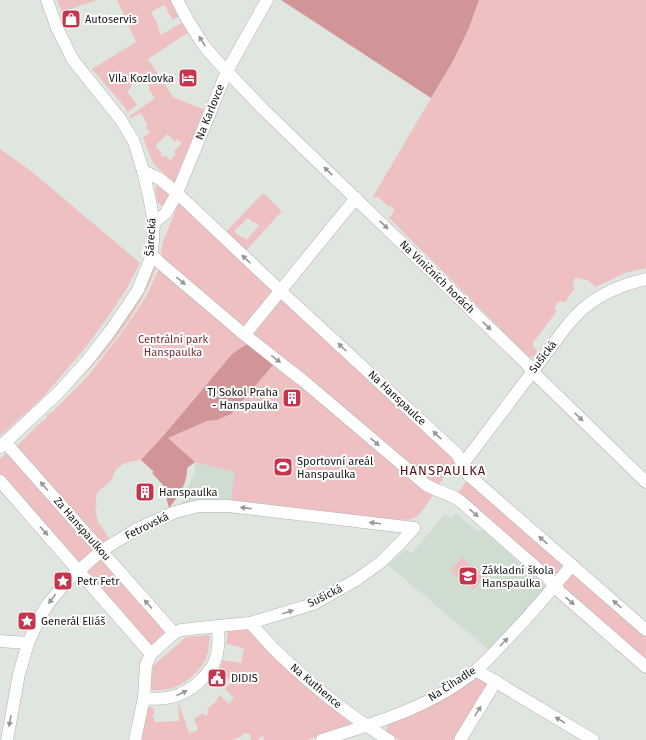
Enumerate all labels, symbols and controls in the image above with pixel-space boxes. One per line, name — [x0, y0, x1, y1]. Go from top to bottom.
shop icon: Autoservis — [60, 8, 82, 30]
place label: Autoservis — [85, 13, 137, 26]
one-way arrow — [198, 36, 206, 46]
hotel icon: Vila Kozlovka — [177, 67, 199, 89]
place label: Vila Kozlovka — [109, 72, 174, 85]
street label: Na Karlovce — [193, 82, 227, 142]
one-way arrow — [323, 166, 333, 176]
street label: Šárecká — [142, 217, 159, 257]
one-way arrow — [379, 221, 389, 230]
street label: Na Viničních horách — [397, 238, 477, 316]
one-way arrow — [241, 254, 251, 264]
one-way arrow — [176, 276, 187, 285]
one-way arrow — [482, 321, 493, 330]
park label: Centrální park Hanspaulka — [138, 333, 208, 359]
street label: Sušická — [527, 338, 559, 376]
one-way arrow — [336, 343, 347, 352]
one-way arrow — [270, 354, 281, 363]
street label: Na Hanspaulce — [365, 368, 429, 428]
place label: TJ Sokol Praha - Hanspaulka — [207, 386, 278, 412]
building icon: TJ Sokol Praha - Hanspaulka — [281, 387, 303, 409]
one-way arrow — [574, 412, 584, 422]
one-way arrow — [432, 431, 442, 440]
one-way arrow — [370, 438, 381, 447]
place label: Sportovní areál Hanspaulka — [297, 455, 373, 481]
sports icon: Sportovní areál Hanspaulka — [272, 456, 294, 478]
district label: HANSPAULKA — [400, 463, 486, 478]
one-way arrow — [39, 480, 48, 491]
building icon: Hanspaulka — [134, 481, 156, 503]
place label: Hanspaulka — [159, 486, 218, 499]
street label: Za Hanspaulkou — [51, 495, 113, 563]
one-way arrow — [240, 505, 252, 511]
one-way arrow — [469, 509, 480, 518]
street label: Fetrovská — [123, 510, 171, 542]
one-way arrow — [369, 520, 381, 527]
one-way arrow — [39, 526, 48, 537]
one-way arrow — [537, 535, 548, 544]
place label: Základní škola Hanspaulka — [482, 564, 554, 590]
school or university icon: Základní škola Hanspaulka — [457, 565, 479, 587]
place icon: Petr Fetr — [52, 570, 74, 592]
place label: Petr Fetr — [77, 575, 120, 588]
street label: Sušická — [305, 582, 345, 610]
one-way arrow — [47, 594, 56, 605]
one-way arrow — [566, 596, 575, 605]
one-way arrow — [144, 599, 153, 609]
one-way arrow — [612, 600, 622, 609]
one-way arrow — [282, 609, 294, 615]
place icon: Generál Eliáš — [16, 610, 38, 632]
place label: Generál Eliáš — [41, 615, 105, 628]
one-way arrow — [499, 637, 509, 647]
street label: Na Kuthence — [288, 661, 344, 711]
street label: Na Čihadle — [425, 663, 478, 704]
public building icon: DIDIS — [206, 667, 228, 689]
place label: DIDIS — [231, 672, 258, 685]
one-way arrow — [176, 690, 188, 696]
one-way arrow — [474, 706, 482, 716]
one-way arrow — [7, 715, 13, 727]
one-way arrow — [554, 716, 566, 723]

